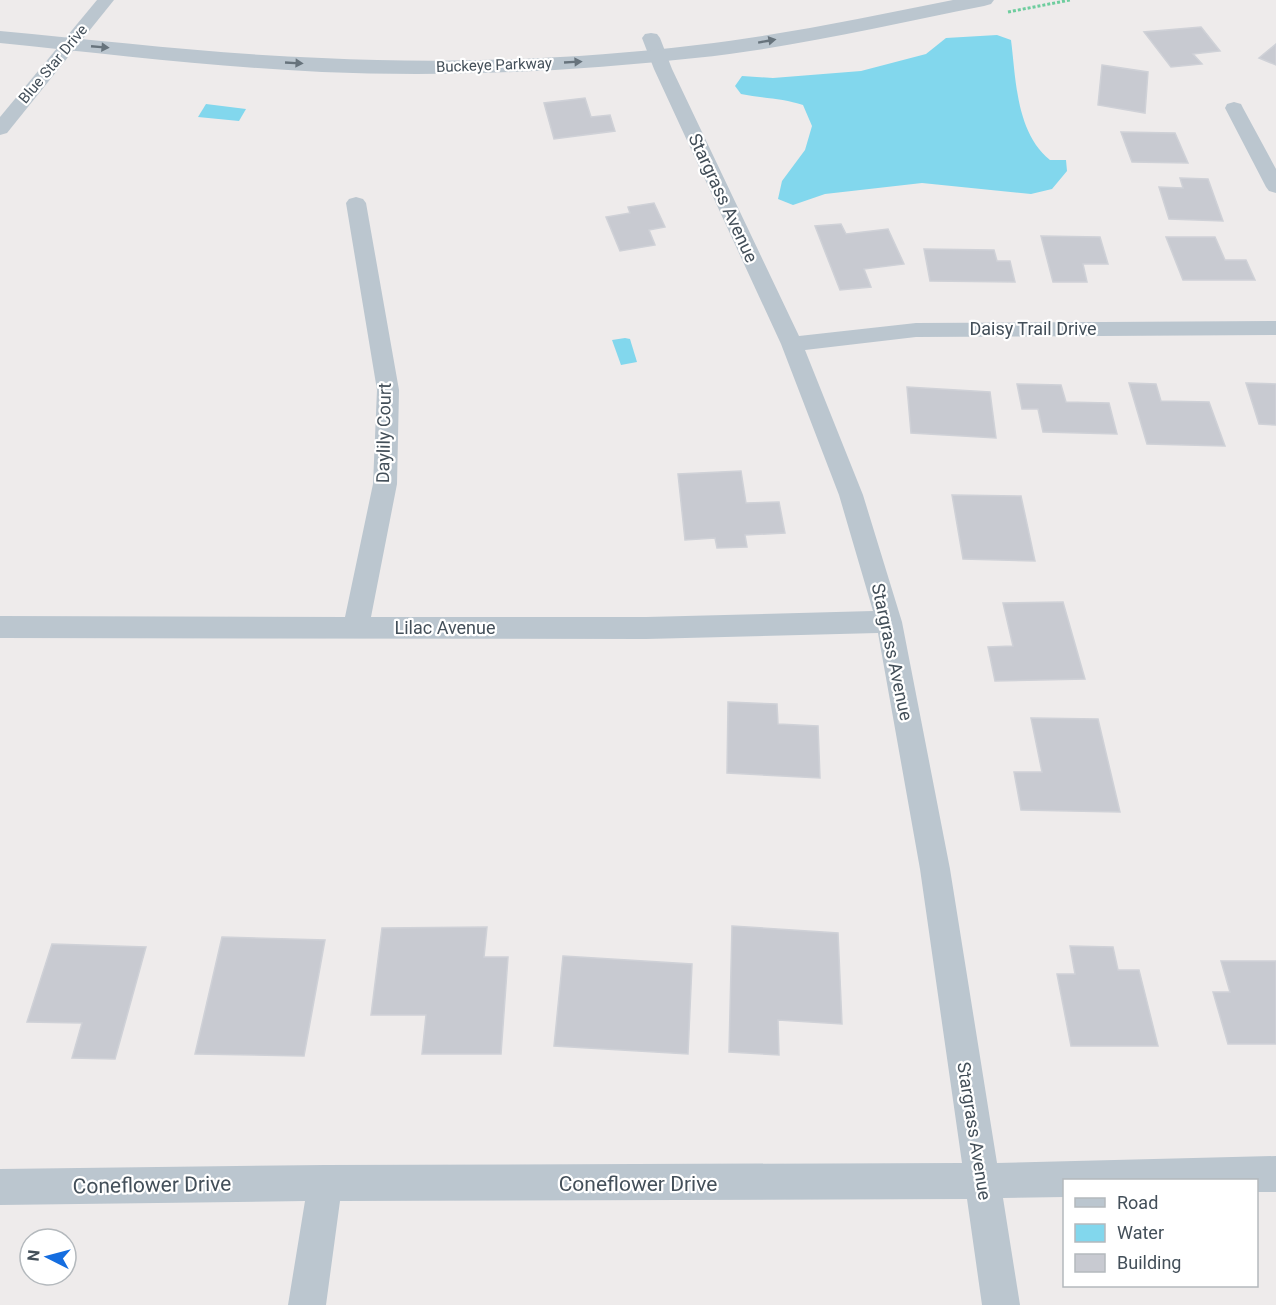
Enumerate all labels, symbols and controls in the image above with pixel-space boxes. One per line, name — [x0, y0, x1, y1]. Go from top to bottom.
street label: Blue Star Drive — [15, 21, 91, 107]
one-way arrow — [758, 36, 777, 45]
one-way arrow — [91, 42, 110, 52]
street label: Buckeye Parkway — [436, 54, 552, 76]
one-way arrow — [564, 57, 583, 67]
one-way arrow — [285, 59, 304, 68]
street label: Stargrass Avenue — [684, 130, 763, 266]
street label: Daisy Trail Drive — [969, 318, 1097, 339]
street label: Daylily Court — [372, 382, 395, 483]
street label: Stargrass Avenue — [868, 581, 917, 722]
street label: Lilac Avenue — [395, 617, 496, 638]
street label: Stargrass Avenue — [953, 1060, 996, 1202]
street label: Coneflower Drive — [72, 1172, 232, 1198]
street label: Coneflower Drive — [559, 1172, 717, 1196]
legend — [1063, 1179, 1258, 1287]
text: Road — [1117, 1192, 1158, 1213]
text: Water — [1117, 1222, 1164, 1243]
north arrow — [18, 1227, 78, 1287]
text: N — [24, 1249, 44, 1262]
text: Building — [1117, 1252, 1181, 1273]

